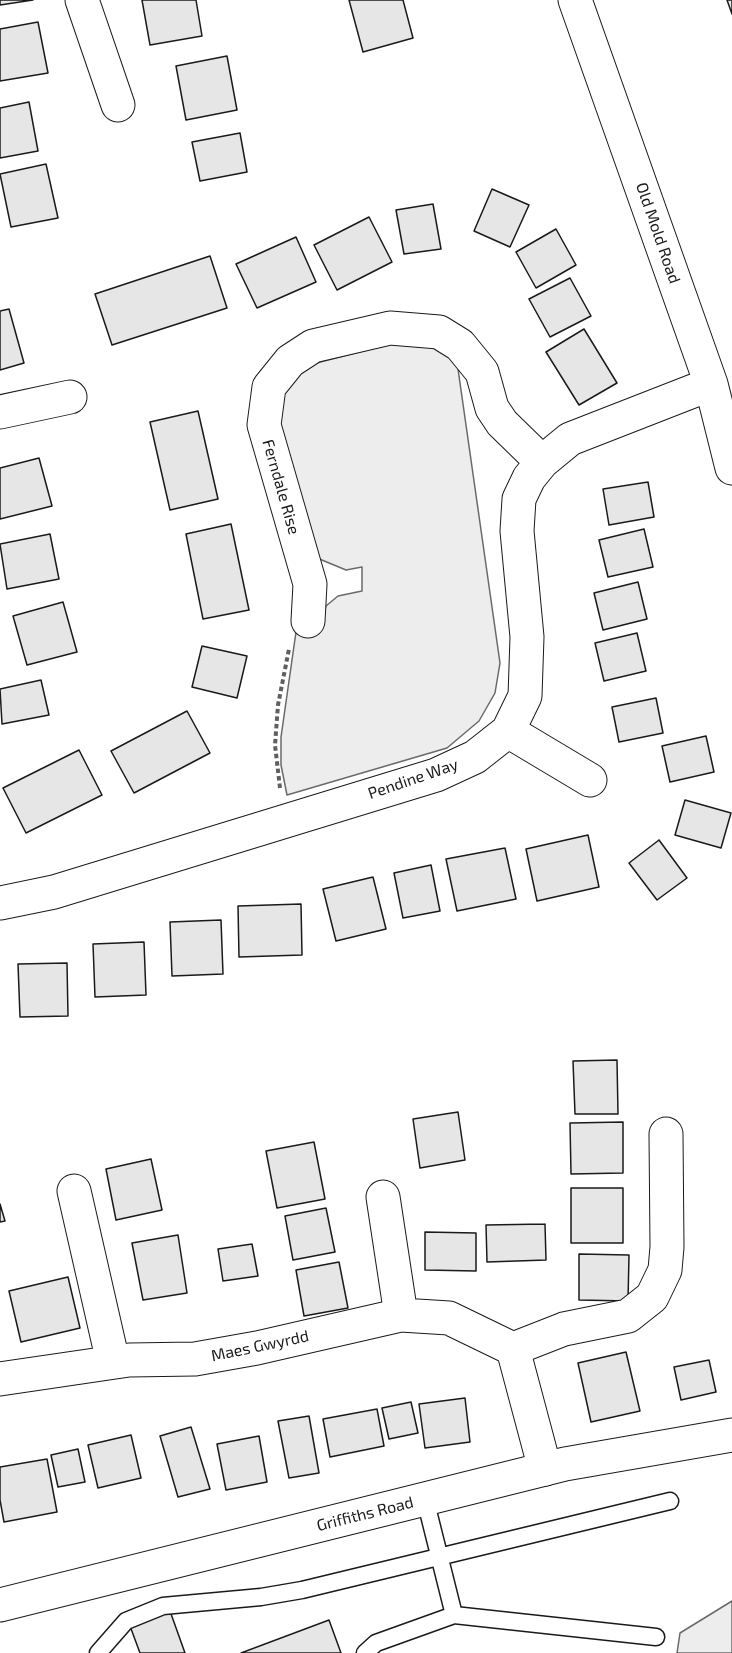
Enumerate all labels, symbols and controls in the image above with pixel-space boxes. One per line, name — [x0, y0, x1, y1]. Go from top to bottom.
street label: Old Mold Road — [632, 180, 684, 286]
street label: Ferndale Rise — [258, 437, 304, 537]
street label: Pendine Way — [365, 755, 461, 803]
street label: Maes Gwyrdd — [209, 1326, 311, 1366]
street label: Griffiths Road — [315, 1493, 415, 1535]

